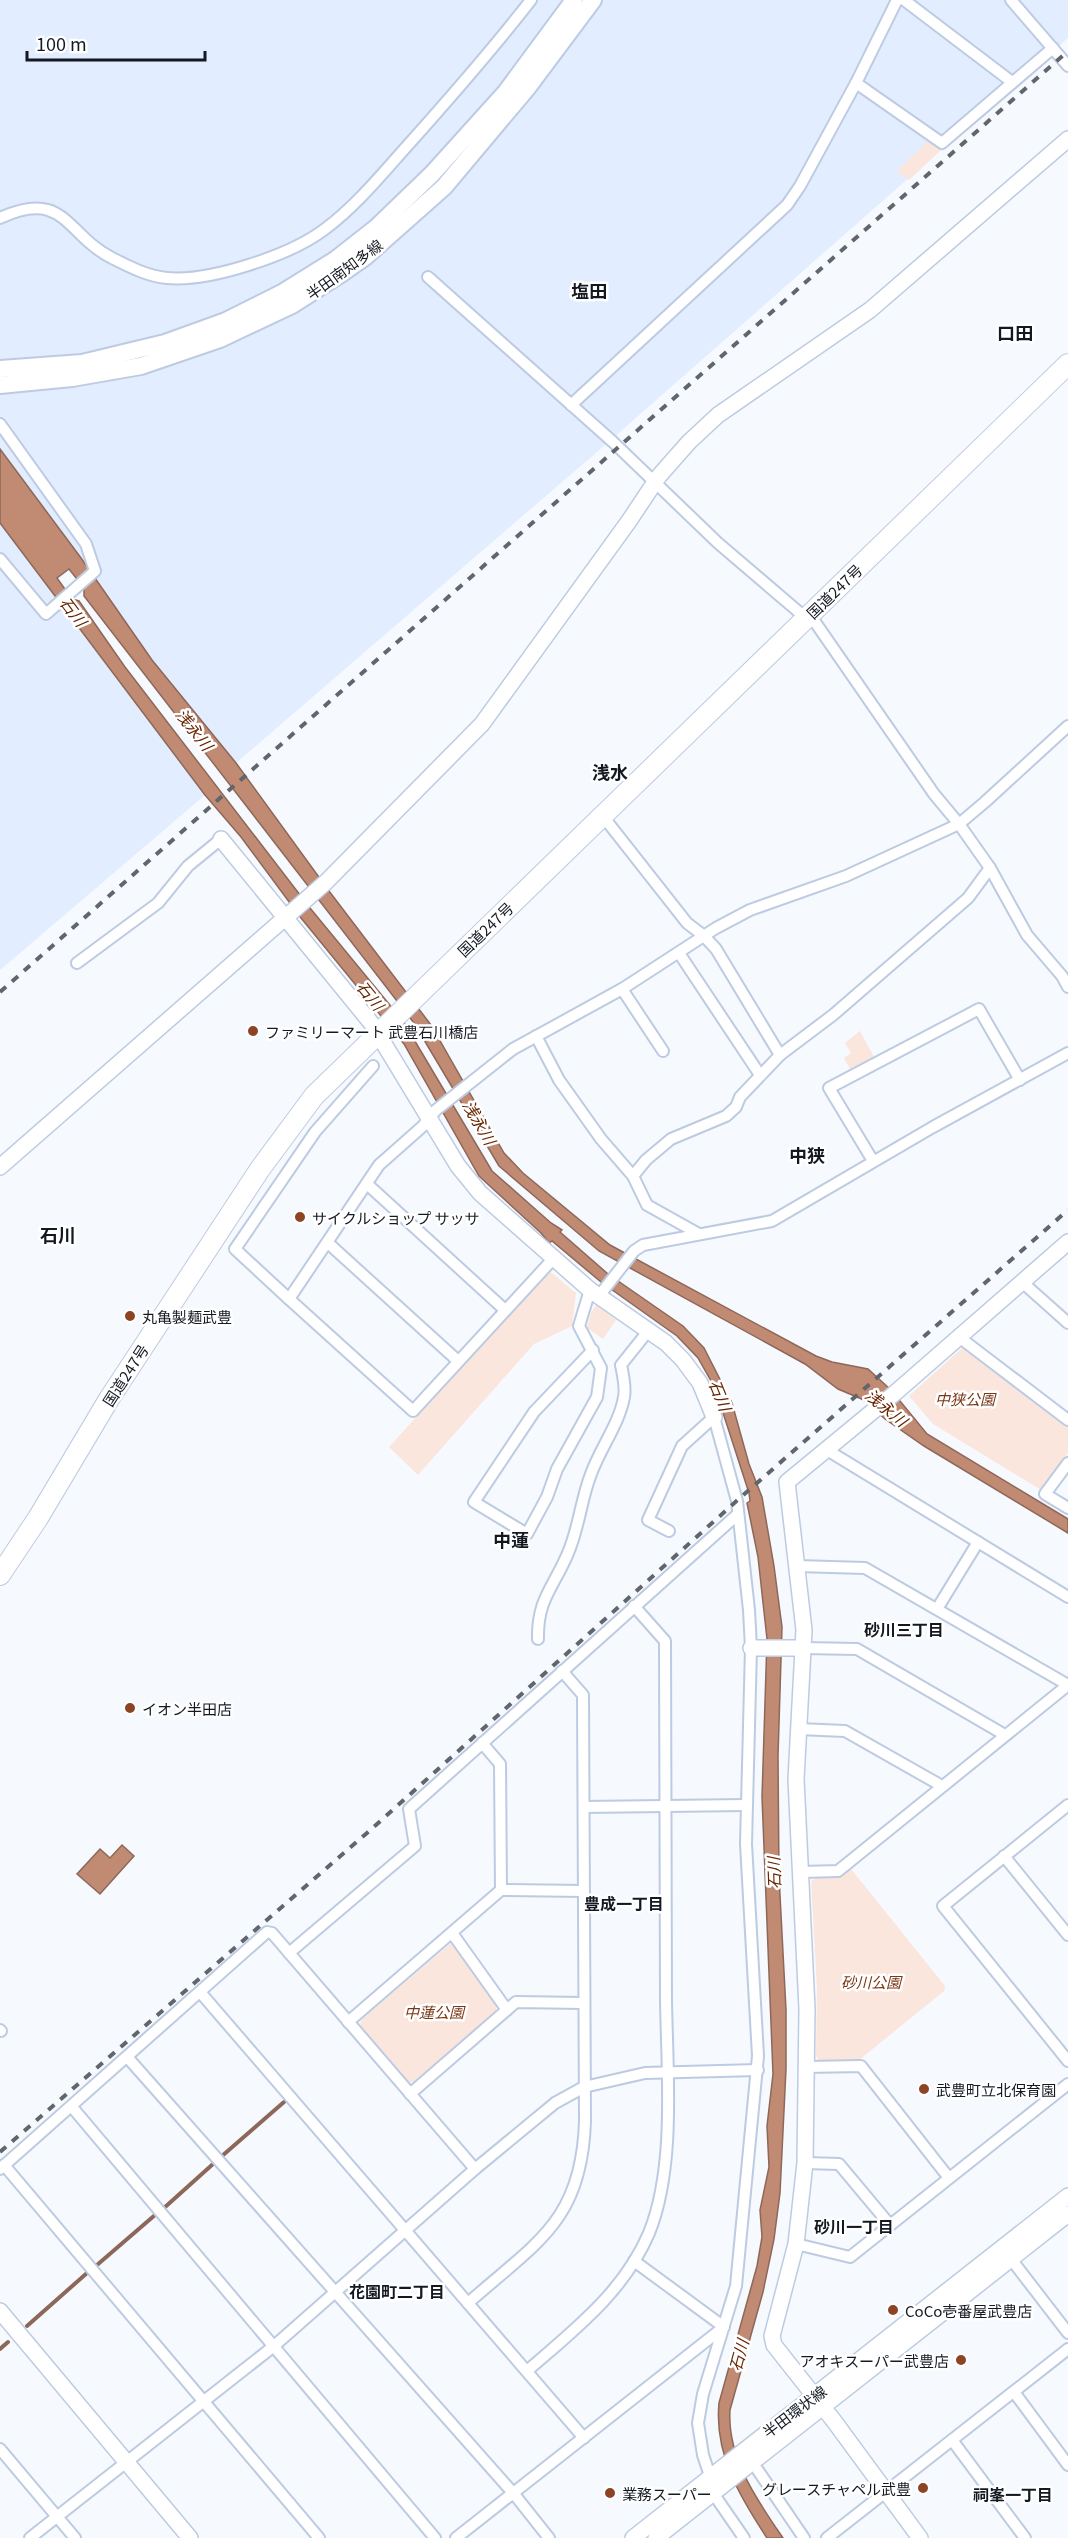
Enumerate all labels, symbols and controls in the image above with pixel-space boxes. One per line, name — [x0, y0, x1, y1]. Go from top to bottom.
scale bar — [27, 24, 206, 62]
text: 100 m — [36, 30, 87, 56]
street label: 半田南知多線 — [301, 234, 387, 304]
district label: 塩田 — [571, 277, 607, 303]
district label: 口田 — [997, 319, 1033, 345]
street label: 国道247号 — [802, 559, 866, 623]
water label: 石川 — [55, 591, 94, 633]
water label: 浅永川 — [171, 703, 220, 757]
district label: 浅水 — [592, 758, 628, 784]
street label: 国道247号 — [453, 897, 517, 961]
water label: 石川 — [352, 975, 392, 1017]
place label: ファミリーマート 武豊石川橋店 — [265, 1021, 478, 1042]
marker: ファミリーマート 武豊石川橋店 — [246, 1024, 260, 1038]
water label: 浅永川 — [458, 1095, 503, 1151]
district label: 中狭 — [789, 1141, 825, 1167]
place label: サイクルショップ サッサ — [312, 1207, 480, 1228]
marker: サイクルショップ サッサ — [293, 1210, 307, 1224]
district label: 石川 — [40, 1221, 76, 1247]
place label: 丸亀製麺武豊 — [142, 1306, 232, 1327]
marker: 丸亀製麺武豊 — [123, 1309, 137, 1323]
street label: 国道247号 — [97, 1340, 153, 1410]
water label: 石川 — [704, 1376, 739, 1416]
water label: 浅永川 — [861, 1382, 915, 1433]
park label: 中狭公園 — [935, 1388, 997, 1409]
district label: 中蓮 — [493, 1526, 529, 1552]
district label: 砂川三丁目 — [864, 1617, 944, 1641]
place label: イオン半田店 — [142, 1698, 232, 1719]
marker: イオン半田店 — [123, 1701, 137, 1715]
water label: 石川 — [760, 1855, 786, 1889]
district label: 豊成一丁目 — [584, 1891, 664, 1915]
park label: 砂川公園 — [841, 1971, 903, 1992]
park label: 中蓮公園 — [404, 2001, 466, 2022]
place label: 武豊町立北保育園 — [936, 2079, 1056, 2100]
marker: 武豊町立北保育園 — [917, 2082, 931, 2096]
district label: 砂川一丁目 — [814, 2214, 894, 2238]
district label: 花園町二丁目 — [349, 2279, 445, 2303]
place label: CoCo壱番屋武豊店 — [905, 2300, 1032, 2321]
marker: CoCo壱番屋武豊店 — [886, 2303, 900, 2317]
water label: 石川 — [722, 2335, 754, 2374]
place label: アオキスーパー武豊店 — [800, 2350, 949, 2371]
marker: アオキスーパー武豊店 — [954, 2353, 968, 2367]
street label: 半田環状線 — [758, 2380, 830, 2442]
place label: グレースチャペル武豊 — [762, 2478, 911, 2499]
marker: グレースチャペル武豊 — [916, 2481, 930, 2495]
district label: 祠峯一丁目 — [973, 2482, 1053, 2506]
place label: 業務スーパー — [622, 2483, 712, 2504]
marker: 業務スーパー — [603, 2486, 617, 2500]

